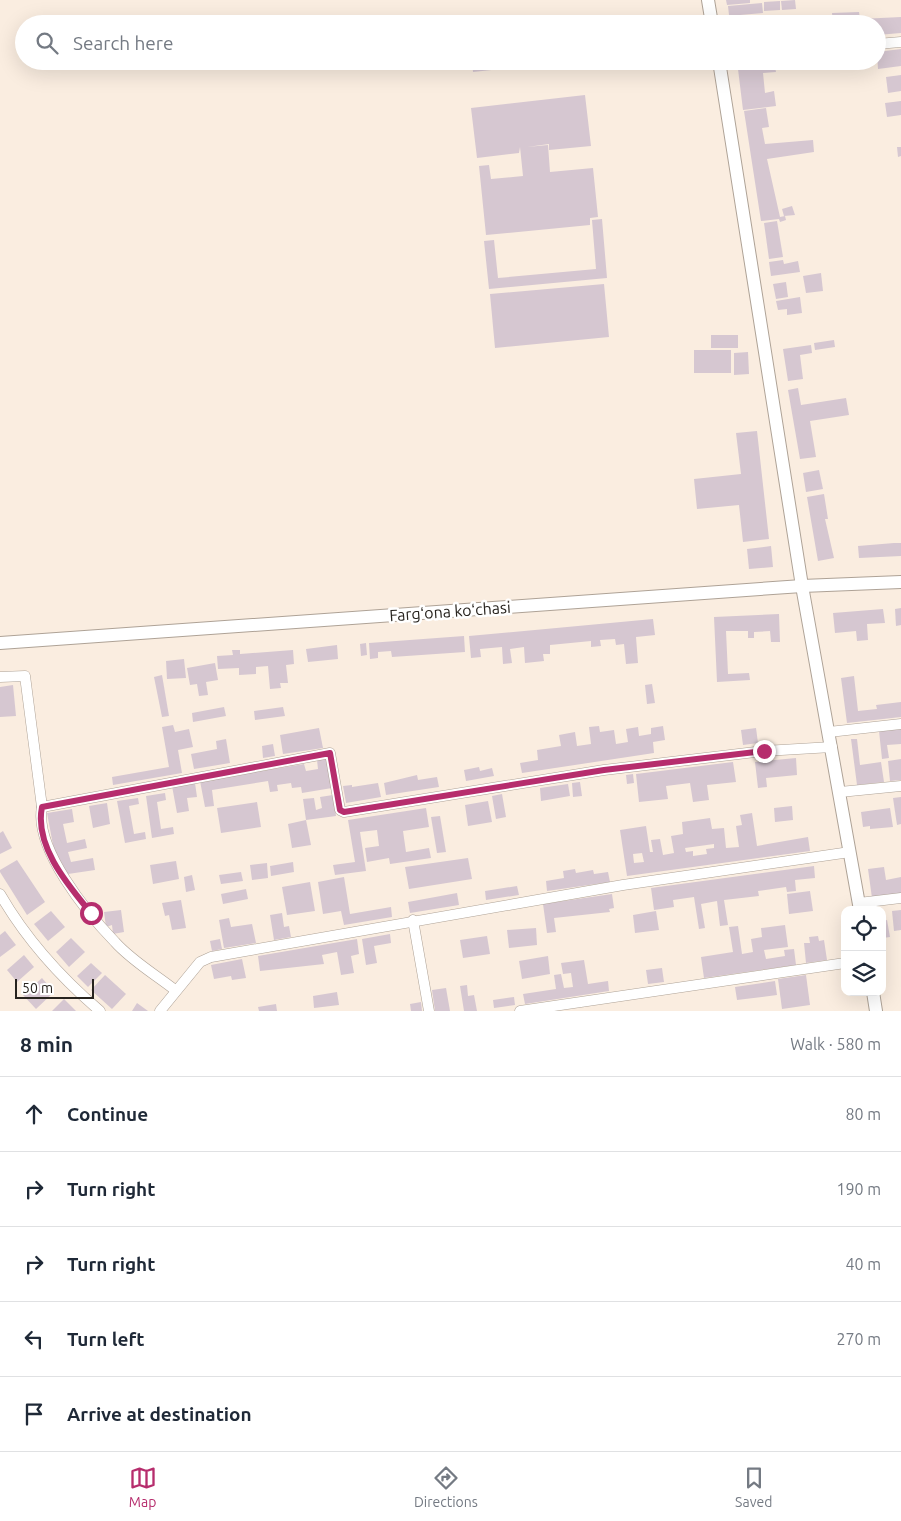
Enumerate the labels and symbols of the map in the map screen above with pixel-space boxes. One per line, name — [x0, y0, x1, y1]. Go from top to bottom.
street label: Fargʻona koʻchasi — [389, 598, 511, 624]
route end — [753, 740, 776, 763]
route start — [80, 902, 103, 925]
scale bar — [15, 976, 94, 999]

